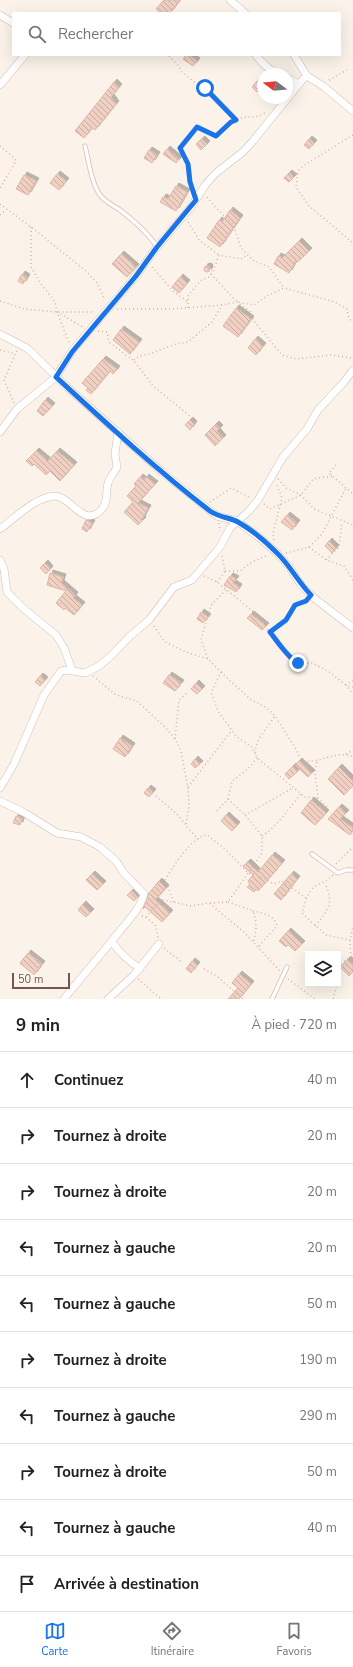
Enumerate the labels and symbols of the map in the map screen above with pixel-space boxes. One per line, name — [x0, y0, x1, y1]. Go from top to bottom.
north arrow — [257, 68, 293, 104]
route start — [196, 79, 214, 97]
route end — [289, 654, 307, 672]
scale bar — [12, 971, 70, 990]

